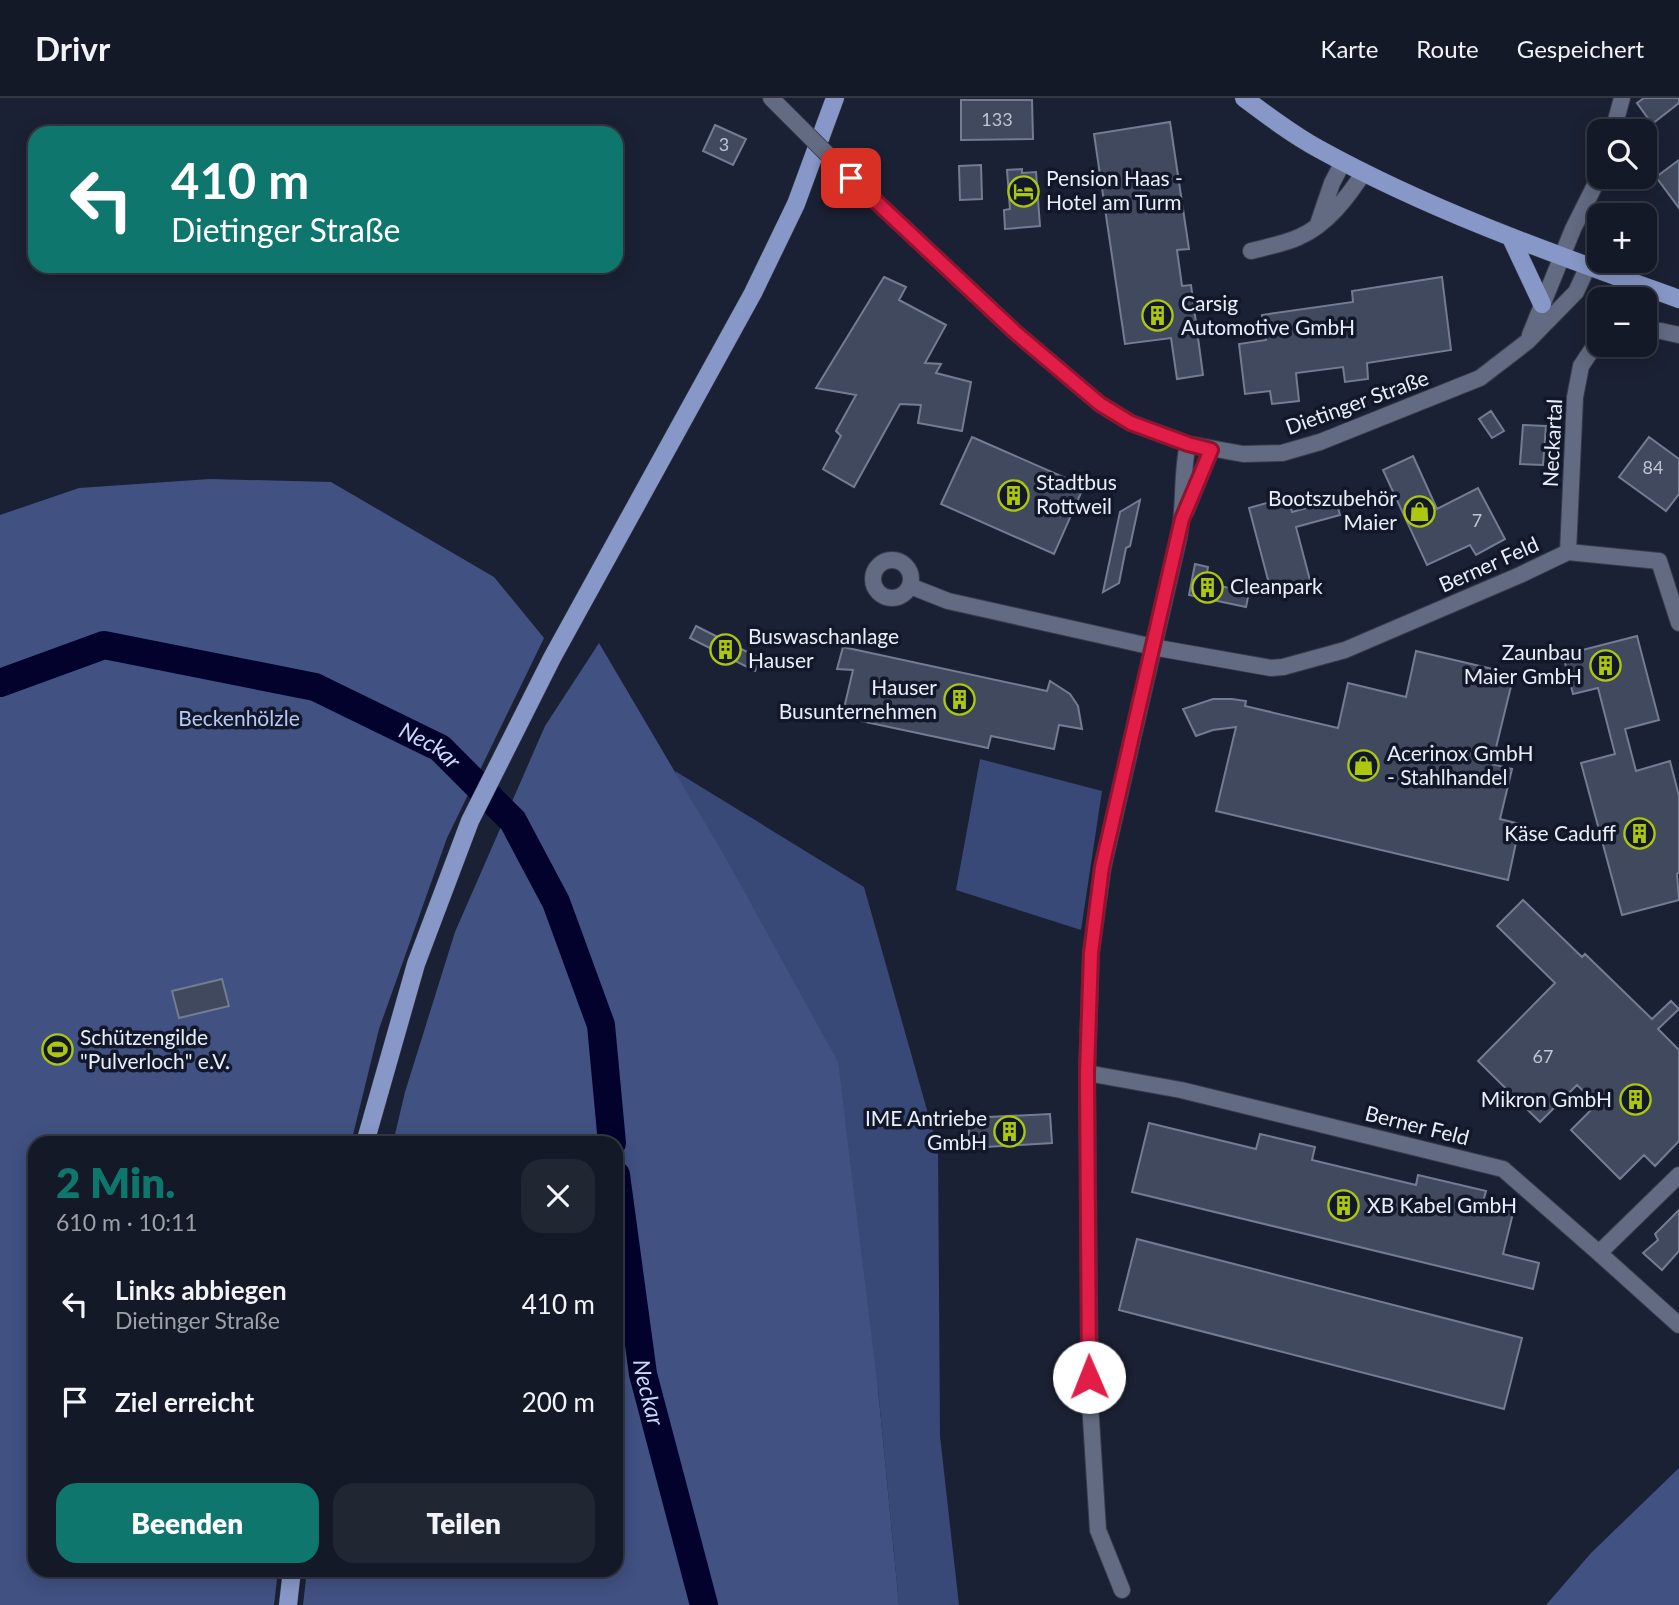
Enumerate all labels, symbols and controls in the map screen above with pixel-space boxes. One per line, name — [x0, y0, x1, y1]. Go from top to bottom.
text: Drivr — [35, 28, 110, 68]
text: Karte — [1321, 34, 1378, 63]
text: Route — [1416, 34, 1479, 63]
text: Gespeichert — [1517, 34, 1644, 63]
house number: 133 — [981, 108, 1013, 130]
map controls — [1587, 119, 1657, 357]
button: search — [1587, 119, 1657, 189]
house number: 3 — [719, 133, 729, 155]
pin — [821, 148, 881, 208]
text: 410 m — [171, 151, 309, 209]
icon: left — [56, 154, 147, 245]
icon: arrive — [832, 159, 870, 197]
place label: Pension Haas - Hotel am Turm — [1046, 165, 1183, 214]
hotel icon: Pension Haas - Hotel am Turm — [1006, 174, 1040, 208]
button: + — [1587, 203, 1657, 273]
text: Dietinger Straße — [171, 210, 400, 249]
button: − — [1587, 287, 1657, 357]
place label: Carsig Automotive GmbH — [1181, 290, 1355, 339]
building icon: Carsig Automotive GmbH — [1141, 299, 1175, 333]
street label: Dietinger Straße — [1281, 364, 1431, 439]
street label: Neckartal — [1537, 398, 1566, 488]
house number: 84 — [1643, 456, 1663, 478]
place label: Stadtbus Rottweil — [1036, 469, 1117, 518]
building icon: Stadtbus Rottweil — [996, 478, 1030, 512]
place label: Bootszubehör Maier — [1268, 485, 1397, 534]
shop icon: Bootszubehör Maier — [1403, 494, 1437, 528]
house number: 7 — [1472, 509, 1482, 531]
street label: Berner Feld — [1435, 531, 1542, 597]
building icon: Cleanpark — [1190, 570, 1224, 604]
place label: Cleanpark — [1230, 573, 1323, 598]
place label: Buswaschanlage Hauser — [748, 623, 899, 672]
building icon: Buswaschanlage Hauser — [708, 632, 742, 666]
place label: Zaunbau Maier GmbH — [1464, 639, 1582, 688]
building icon: Zaunbau Maier GmbH — [1588, 648, 1622, 682]
place label: Hauser Busunternehmen — [779, 674, 937, 723]
building icon: Hauser Busunternehmen — [943, 683, 977, 717]
park label: Beckenhölzle — [178, 705, 300, 730]
water label: Neckar — [395, 715, 468, 775]
place label: Acerinox GmbH - Stahlhandel — [1387, 740, 1533, 789]
shop icon: Acerinox GmbH - Stahlhandel — [1347, 749, 1381, 783]
building icon: Käse Caduff — [1622, 817, 1656, 851]
place label: Käse Caduff — [1504, 820, 1616, 845]
place label: Schützengilde "Pulverloch" e.V. — [80, 1024, 230, 1073]
sports icon: Schützengilde "Pulverloch" e.V. — [40, 1033, 74, 1067]
house number: 67 — [1533, 1045, 1553, 1067]
building icon: Mikron GmbH — [1618, 1083, 1652, 1117]
place label: Mikron GmbH — [1481, 1086, 1612, 1111]
street label: Berner Feld — [1363, 1100, 1472, 1150]
place label: IME Antriebe GmbH — [865, 1105, 987, 1154]
building icon: IME Antriebe GmbH — [993, 1114, 1027, 1148]
text: 2 Min. — [56, 1157, 175, 1207]
button: close — [521, 1159, 595, 1233]
building icon: XB Kabel GmbH — [1327, 1189, 1361, 1223]
place label: XB Kabel GmbH — [1367, 1192, 1517, 1217]
text: 610 m · 10:11 — [56, 1208, 198, 1236]
text: Links abbiegen — [115, 1274, 287, 1306]
icon: left — [56, 1285, 94, 1323]
text: 410 m — [522, 1288, 595, 1320]
text: Dietinger Straße — [115, 1306, 280, 1334]
position arrow — [1052, 1340, 1126, 1414]
water label: Neckar — [628, 1358, 671, 1430]
icon: arrive — [56, 1383, 94, 1421]
text: Ziel erreicht — [115, 1386, 254, 1418]
text: 200 m — [522, 1386, 595, 1418]
button: Beenden — [56, 1483, 319, 1563]
button: Teilen — [333, 1483, 595, 1563]

